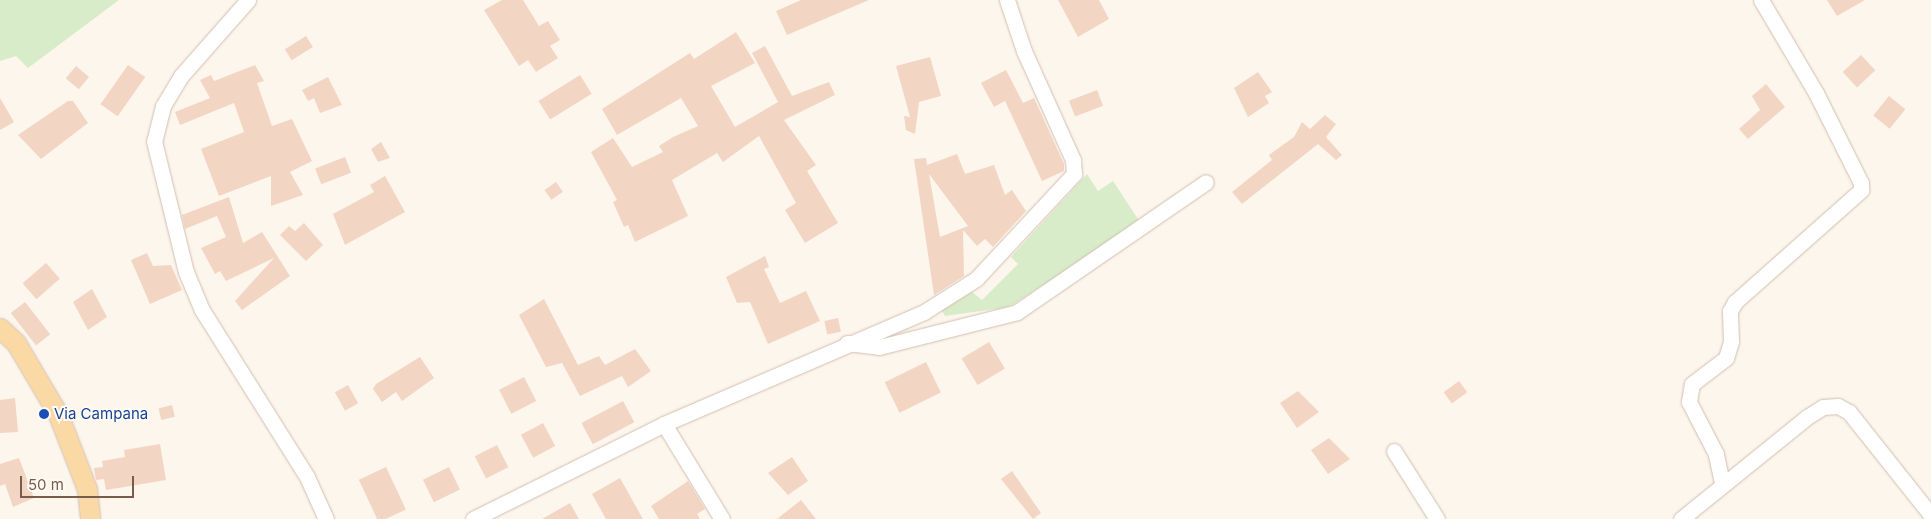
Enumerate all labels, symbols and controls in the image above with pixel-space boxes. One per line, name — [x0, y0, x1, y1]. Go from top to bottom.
place label: Via Campana — [54, 405, 148, 423]
marker: Via Campana — [38, 408, 50, 420]
scale bar — [22, 466, 136, 498]
text: 50 m — [28, 475, 64, 494]

